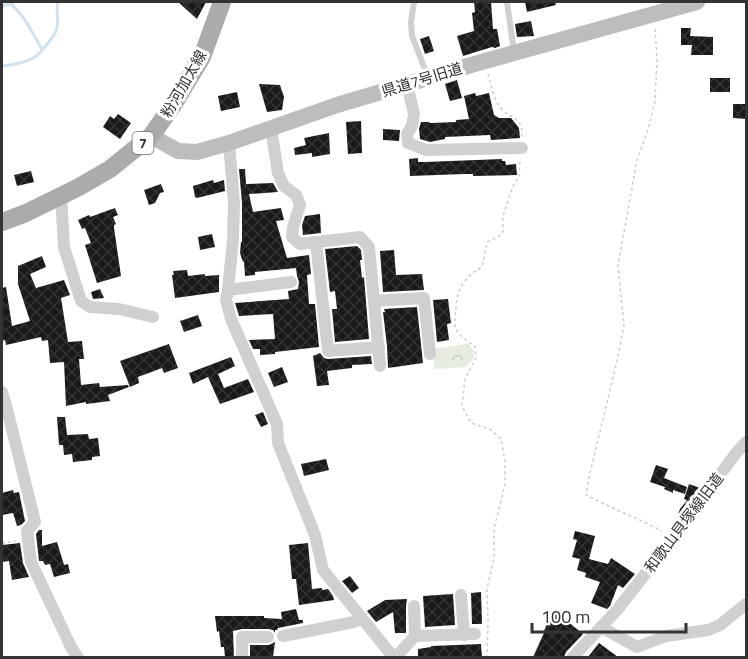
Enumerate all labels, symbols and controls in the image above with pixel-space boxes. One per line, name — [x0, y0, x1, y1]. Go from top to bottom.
street label: 粉河加太線 — [155, 46, 212, 122]
street label: 県道7号旧道 — [379, 56, 465, 103]
road number: 7 — [132, 132, 154, 154]
street label: 和歌山貝塚線旧道 — [638, 468, 729, 578]
scale bar — [532, 596, 686, 634]
text: 100 m — [541, 603, 590, 630]

